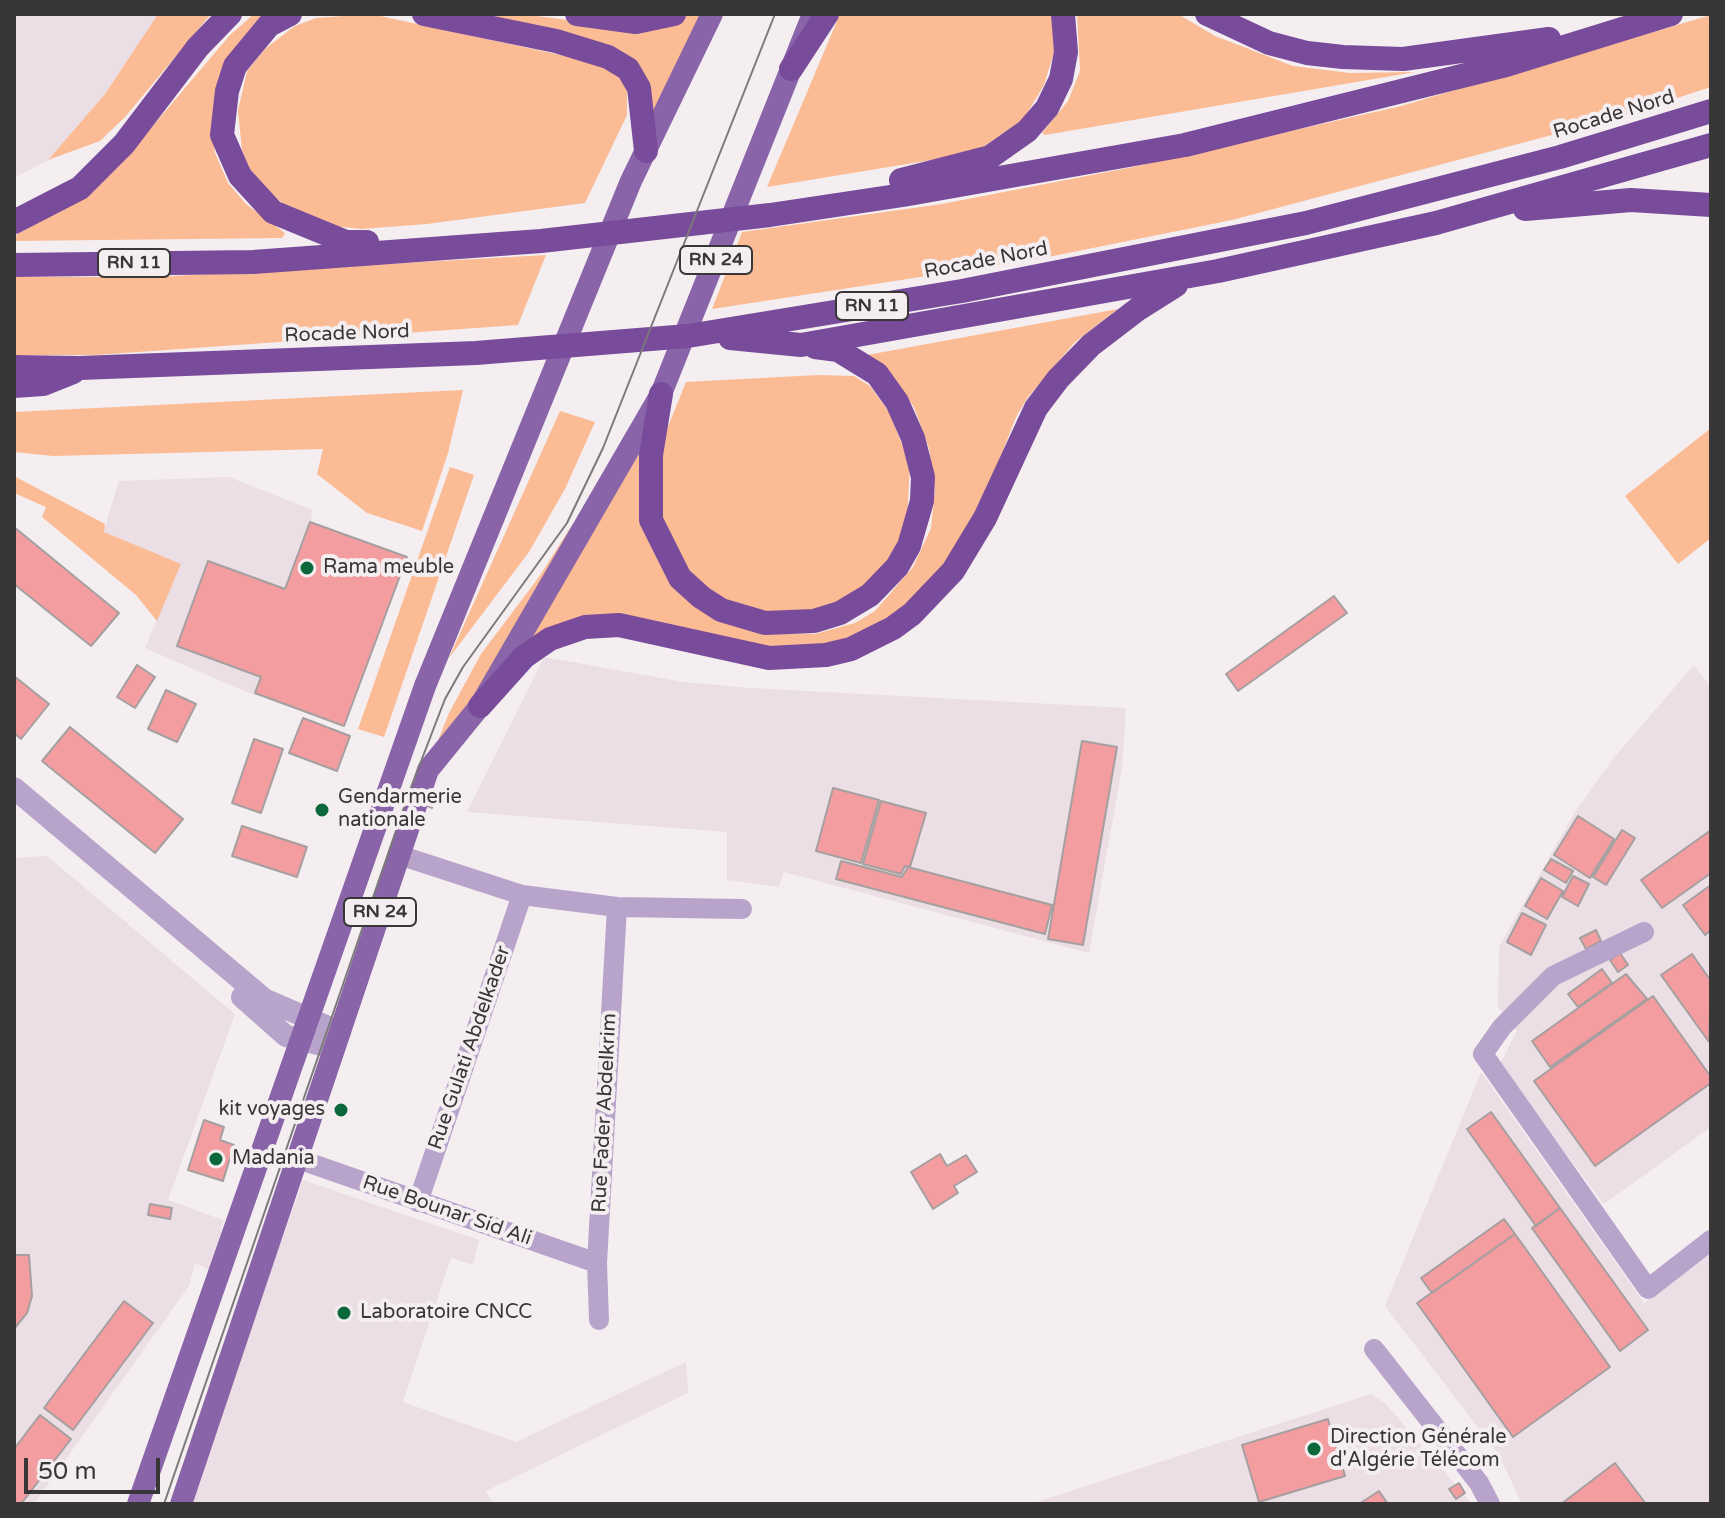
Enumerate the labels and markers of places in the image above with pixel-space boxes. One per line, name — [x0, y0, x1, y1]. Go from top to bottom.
place label: Rama meuble — [323, 556, 454, 580]
marker: Rama meuble — [298, 559, 316, 577]
place label: Gendarmerie nationale — [338, 786, 462, 833]
marker: Gendarmerie nationale — [313, 801, 331, 819]
place label: kit voyages — [218, 1098, 325, 1122]
marker: kit voyages — [332, 1101, 350, 1119]
place label: Madania — [232, 1147, 315, 1171]
marker: Madania — [207, 1150, 225, 1168]
place label: Laboratoire CNCC — [360, 1301, 532, 1325]
marker: Laboratoire CNCC — [335, 1304, 353, 1322]
place label: Direction Générale d'Algérie Télécom — [1330, 1426, 1506, 1473]
marker: Direction Générale d'Algérie Télécom — [1305, 1440, 1323, 1458]

